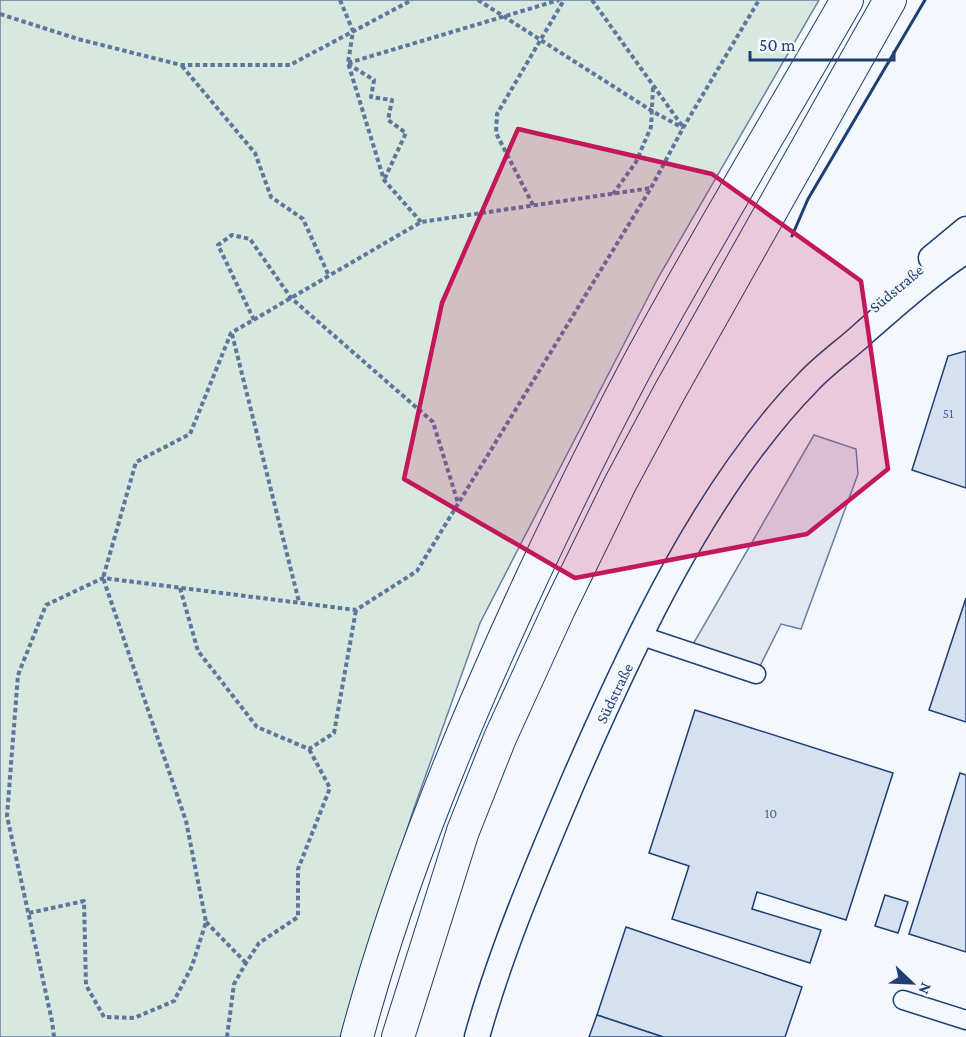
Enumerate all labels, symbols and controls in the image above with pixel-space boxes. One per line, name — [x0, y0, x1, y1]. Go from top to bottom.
scale bar — [750, 24, 894, 62]
text: 50 m — [759, 35, 796, 55]
street label: Südstraße — [866, 261, 927, 316]
house number: 51 — [942, 405, 954, 421]
street label: Südstraße — [593, 660, 636, 726]
house number: 10 — [765, 805, 777, 821]
north arrow — [882, 953, 942, 1013]
text: N — [915, 980, 935, 997]

